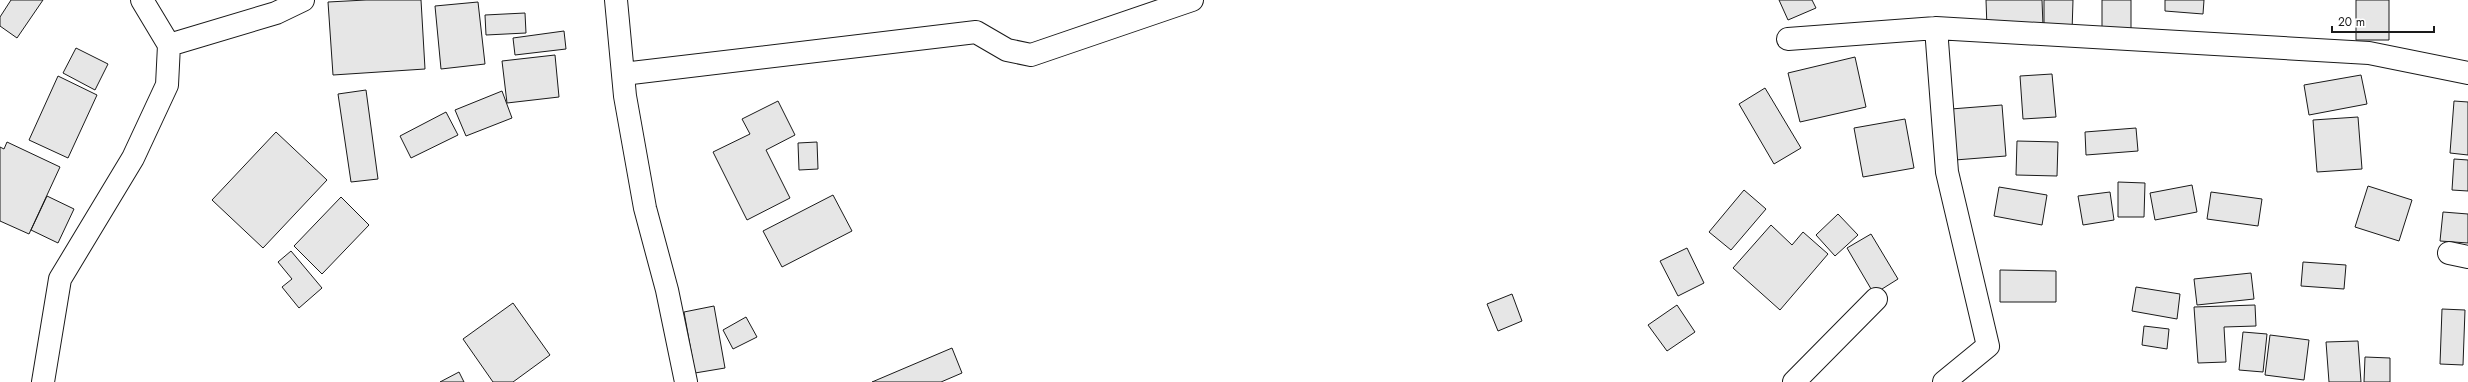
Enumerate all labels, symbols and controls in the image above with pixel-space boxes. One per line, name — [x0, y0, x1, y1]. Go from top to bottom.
scale bar — [2332, 8, 2434, 34]
text: 20 m — [2338, 13, 2365, 31]

